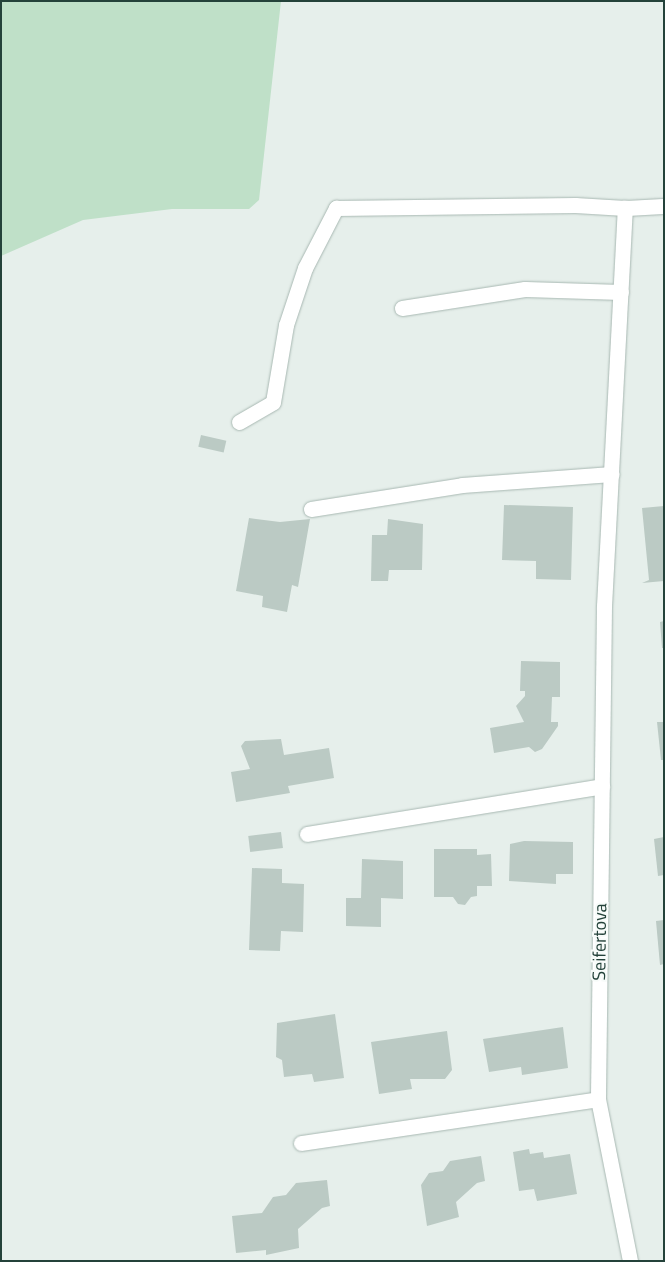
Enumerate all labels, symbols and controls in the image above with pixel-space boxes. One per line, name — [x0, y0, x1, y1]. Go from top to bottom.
street label: Seifertova — [589, 903, 611, 981]

